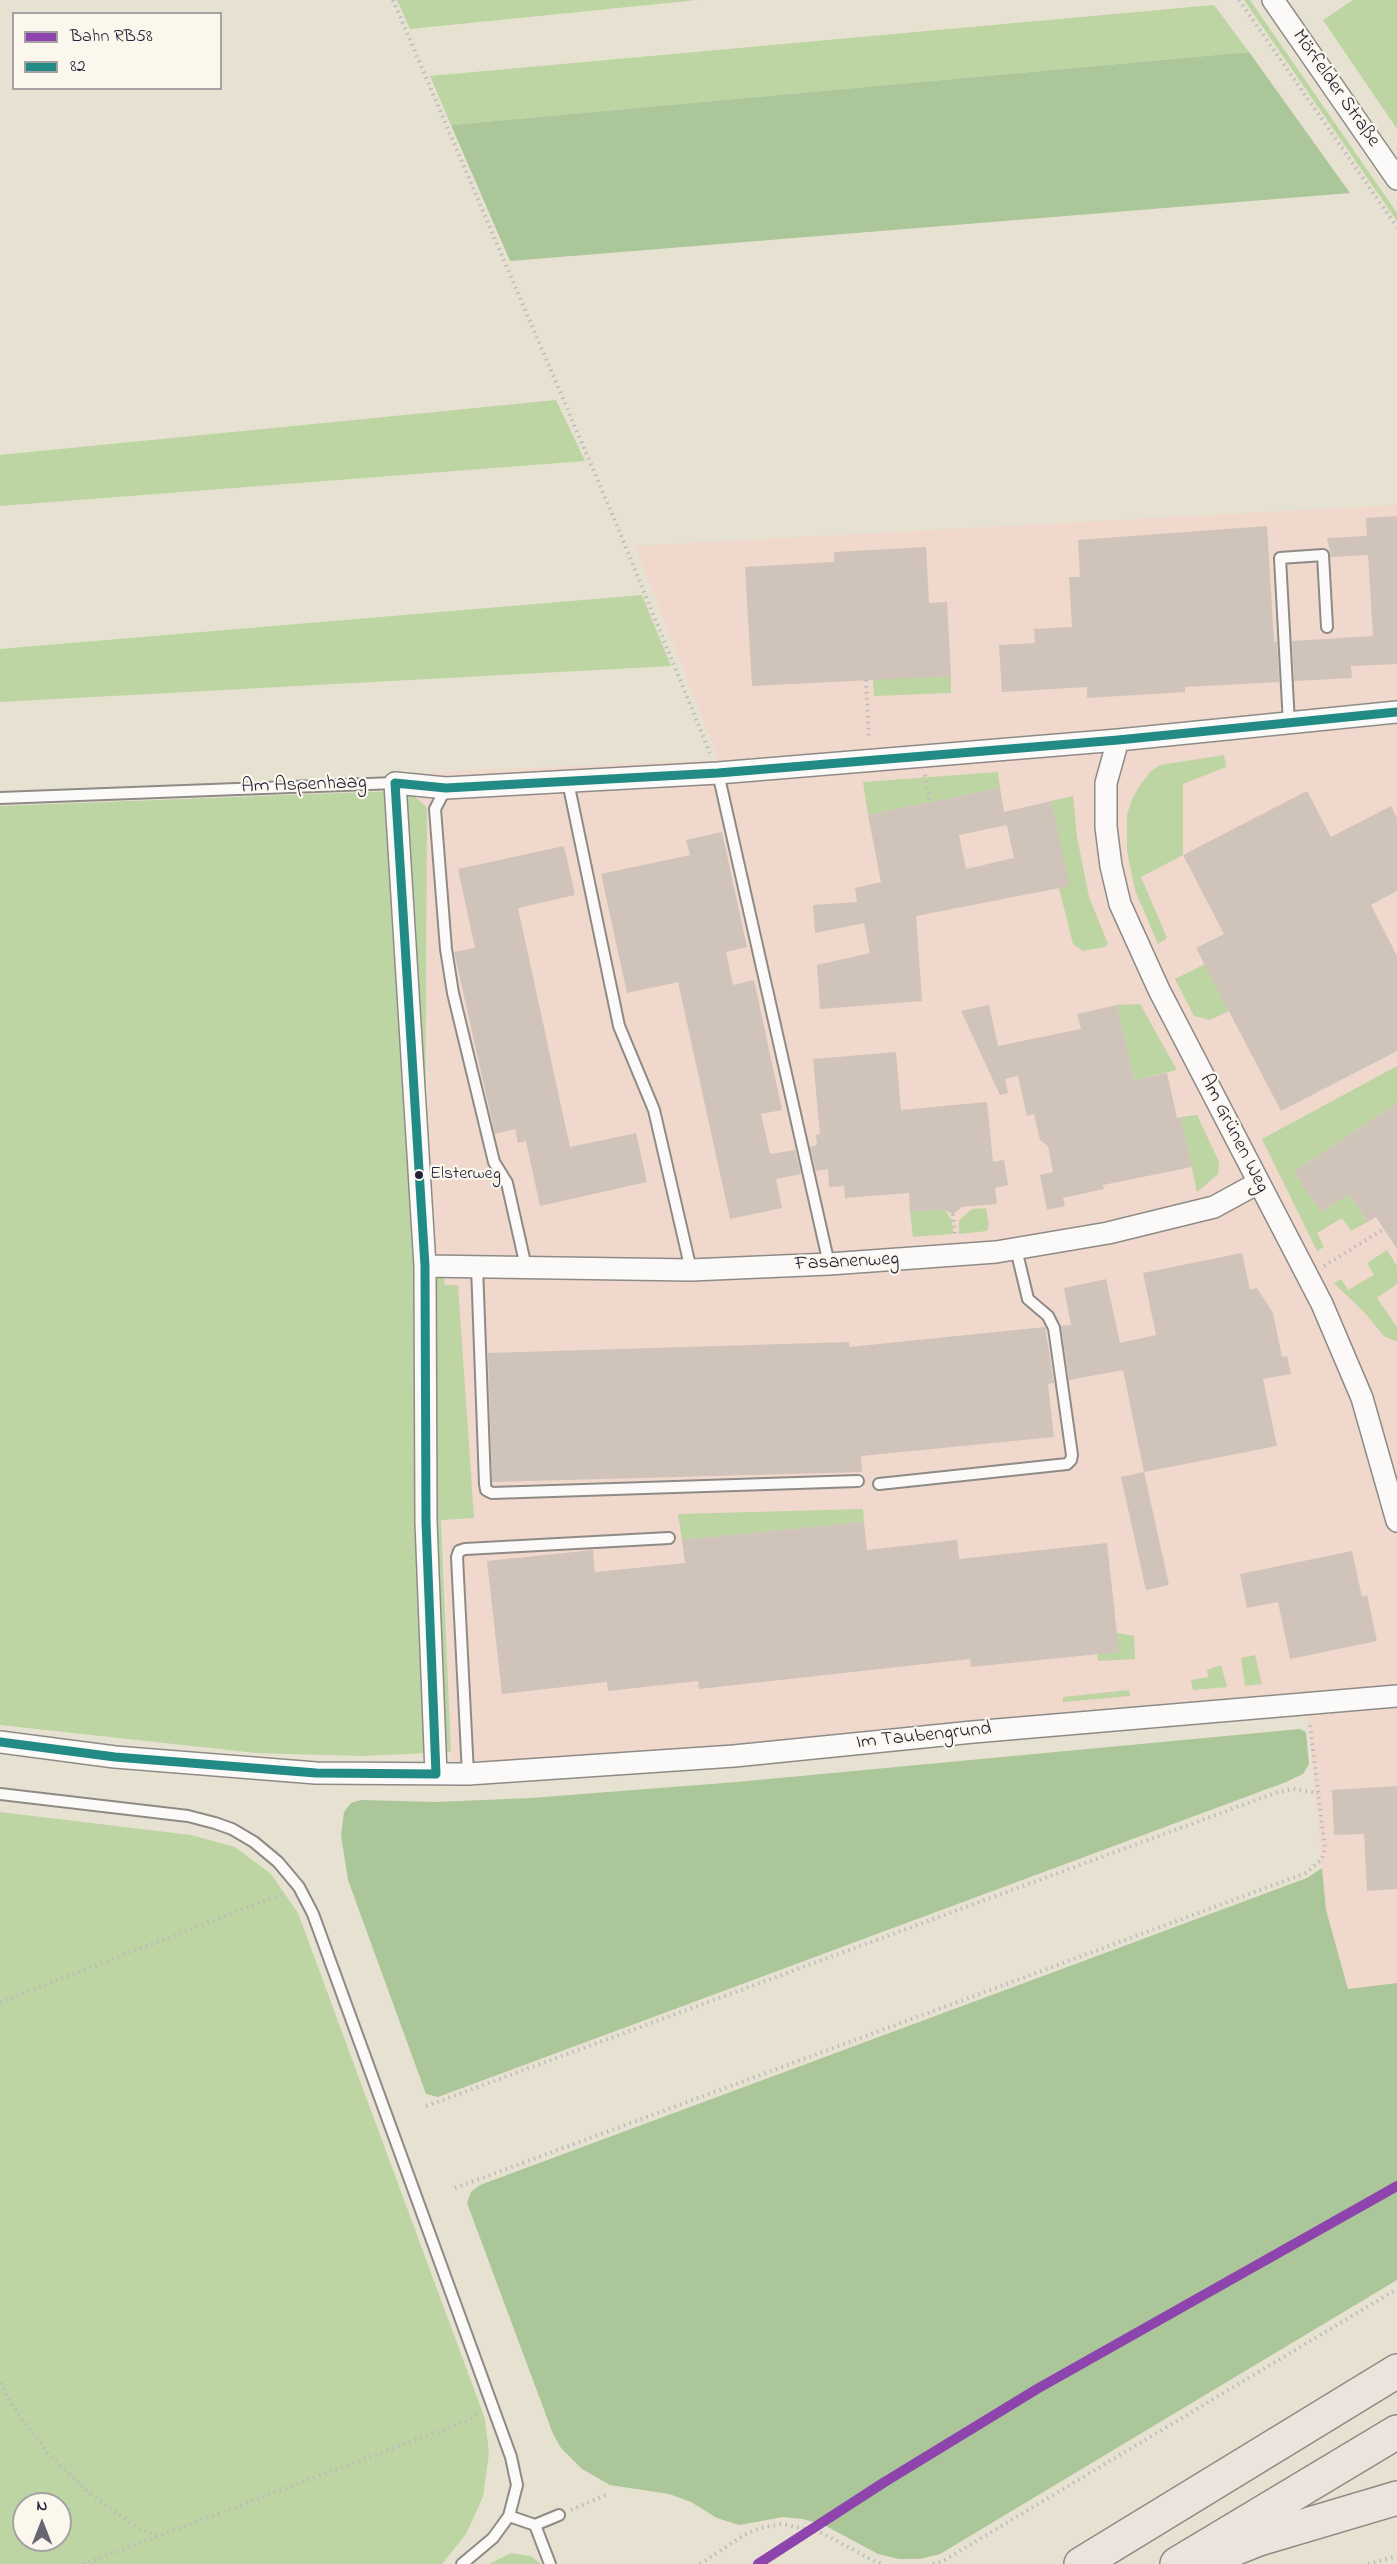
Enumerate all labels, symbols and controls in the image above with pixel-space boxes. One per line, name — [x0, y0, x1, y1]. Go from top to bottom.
legend — [12, 12, 222, 90]
text: Bahn RB58 — [70, 24, 153, 50]
street label: Mörfelder Straße — [1286, 26, 1384, 152]
text: 82 — [70, 54, 86, 80]
street label: Am Aspenhaag — [241, 772, 367, 800]
street label: Am Grünen Weg — [1193, 1071, 1273, 1197]
place label: Elsterweg — [430, 1164, 501, 1186]
marker: Elsterweg — [413, 1169, 425, 1181]
street label: Fasanenweg — [794, 1248, 900, 1278]
street label: Im Taubengrund — [855, 1718, 993, 1756]
north arrow — [12, 2492, 72, 2552]
text: N — [37, 2494, 47, 2518]

